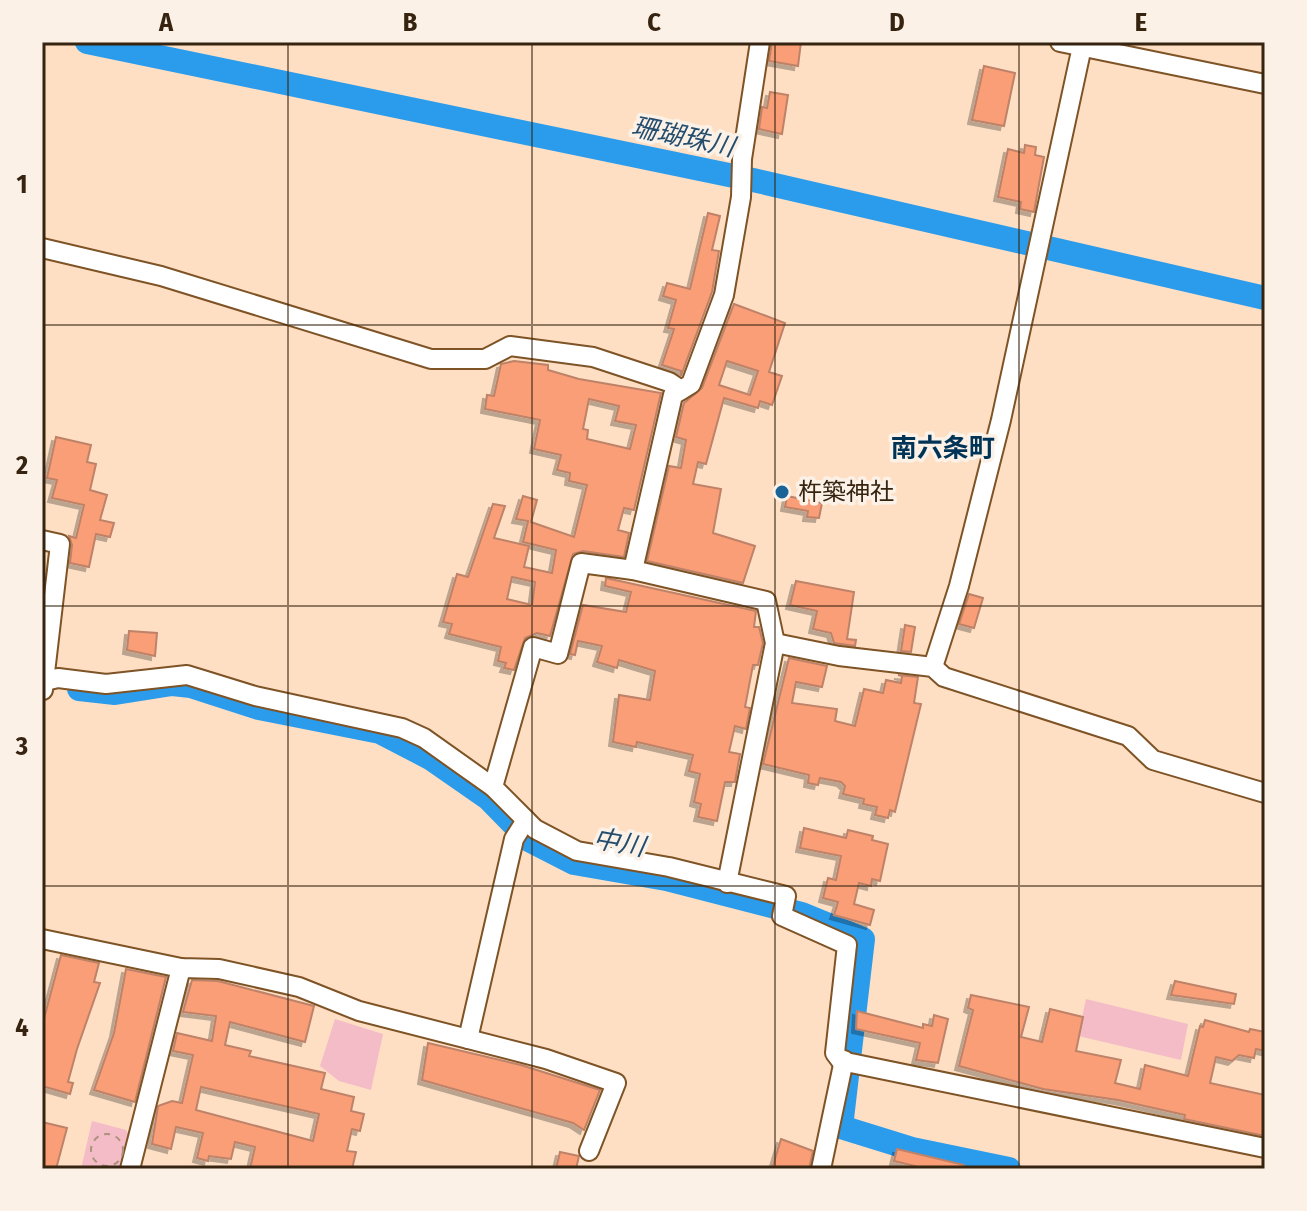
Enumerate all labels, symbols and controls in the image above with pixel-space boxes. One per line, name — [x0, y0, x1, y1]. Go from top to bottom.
text: A — [158, 7, 174, 38]
text: B — [403, 7, 418, 38]
text: C — [647, 7, 661, 38]
text: D — [889, 7, 905, 38]
text: E — [1135, 7, 1147, 38]
water label: 珊瑚珠川 — [629, 111, 740, 164]
text: 1 — [17, 169, 28, 200]
district label: 南六条町 — [891, 433, 995, 464]
text: 2 — [15, 450, 28, 481]
place label: 杵築神社 — [798, 478, 894, 506]
marker: 杵築神社 — [773, 483, 791, 501]
text: 3 — [15, 731, 28, 762]
water label: 中川 — [591, 823, 650, 863]
text: 4 — [15, 1012, 29, 1043]

